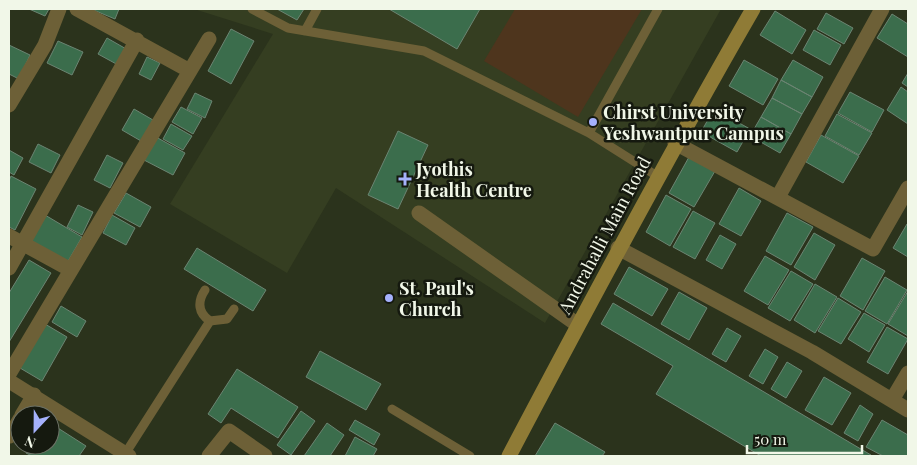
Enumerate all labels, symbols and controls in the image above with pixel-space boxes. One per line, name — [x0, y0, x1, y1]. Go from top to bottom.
place label: Chirst University Yeshwantpur Campus — [602, 100, 784, 145]
marker: Chirst University Yeshwantpur Campus — [587, 116, 599, 128]
street label: Andrahalli Main Road — [552, 152, 656, 319]
place label: Jyothis Health Centre — [415, 157, 532, 202]
marker: Jyothis Health Centre — [398, 172, 412, 186]
place label: St. Paul's Church — [399, 276, 474, 321]
marker: St. Paul's Church — [383, 292, 395, 304]
north arrow — [10, 405, 60, 455]
scale bar — [747, 422, 862, 454]
text: 50 m — [754, 429, 787, 449]
text: N — [22, 432, 38, 453]

